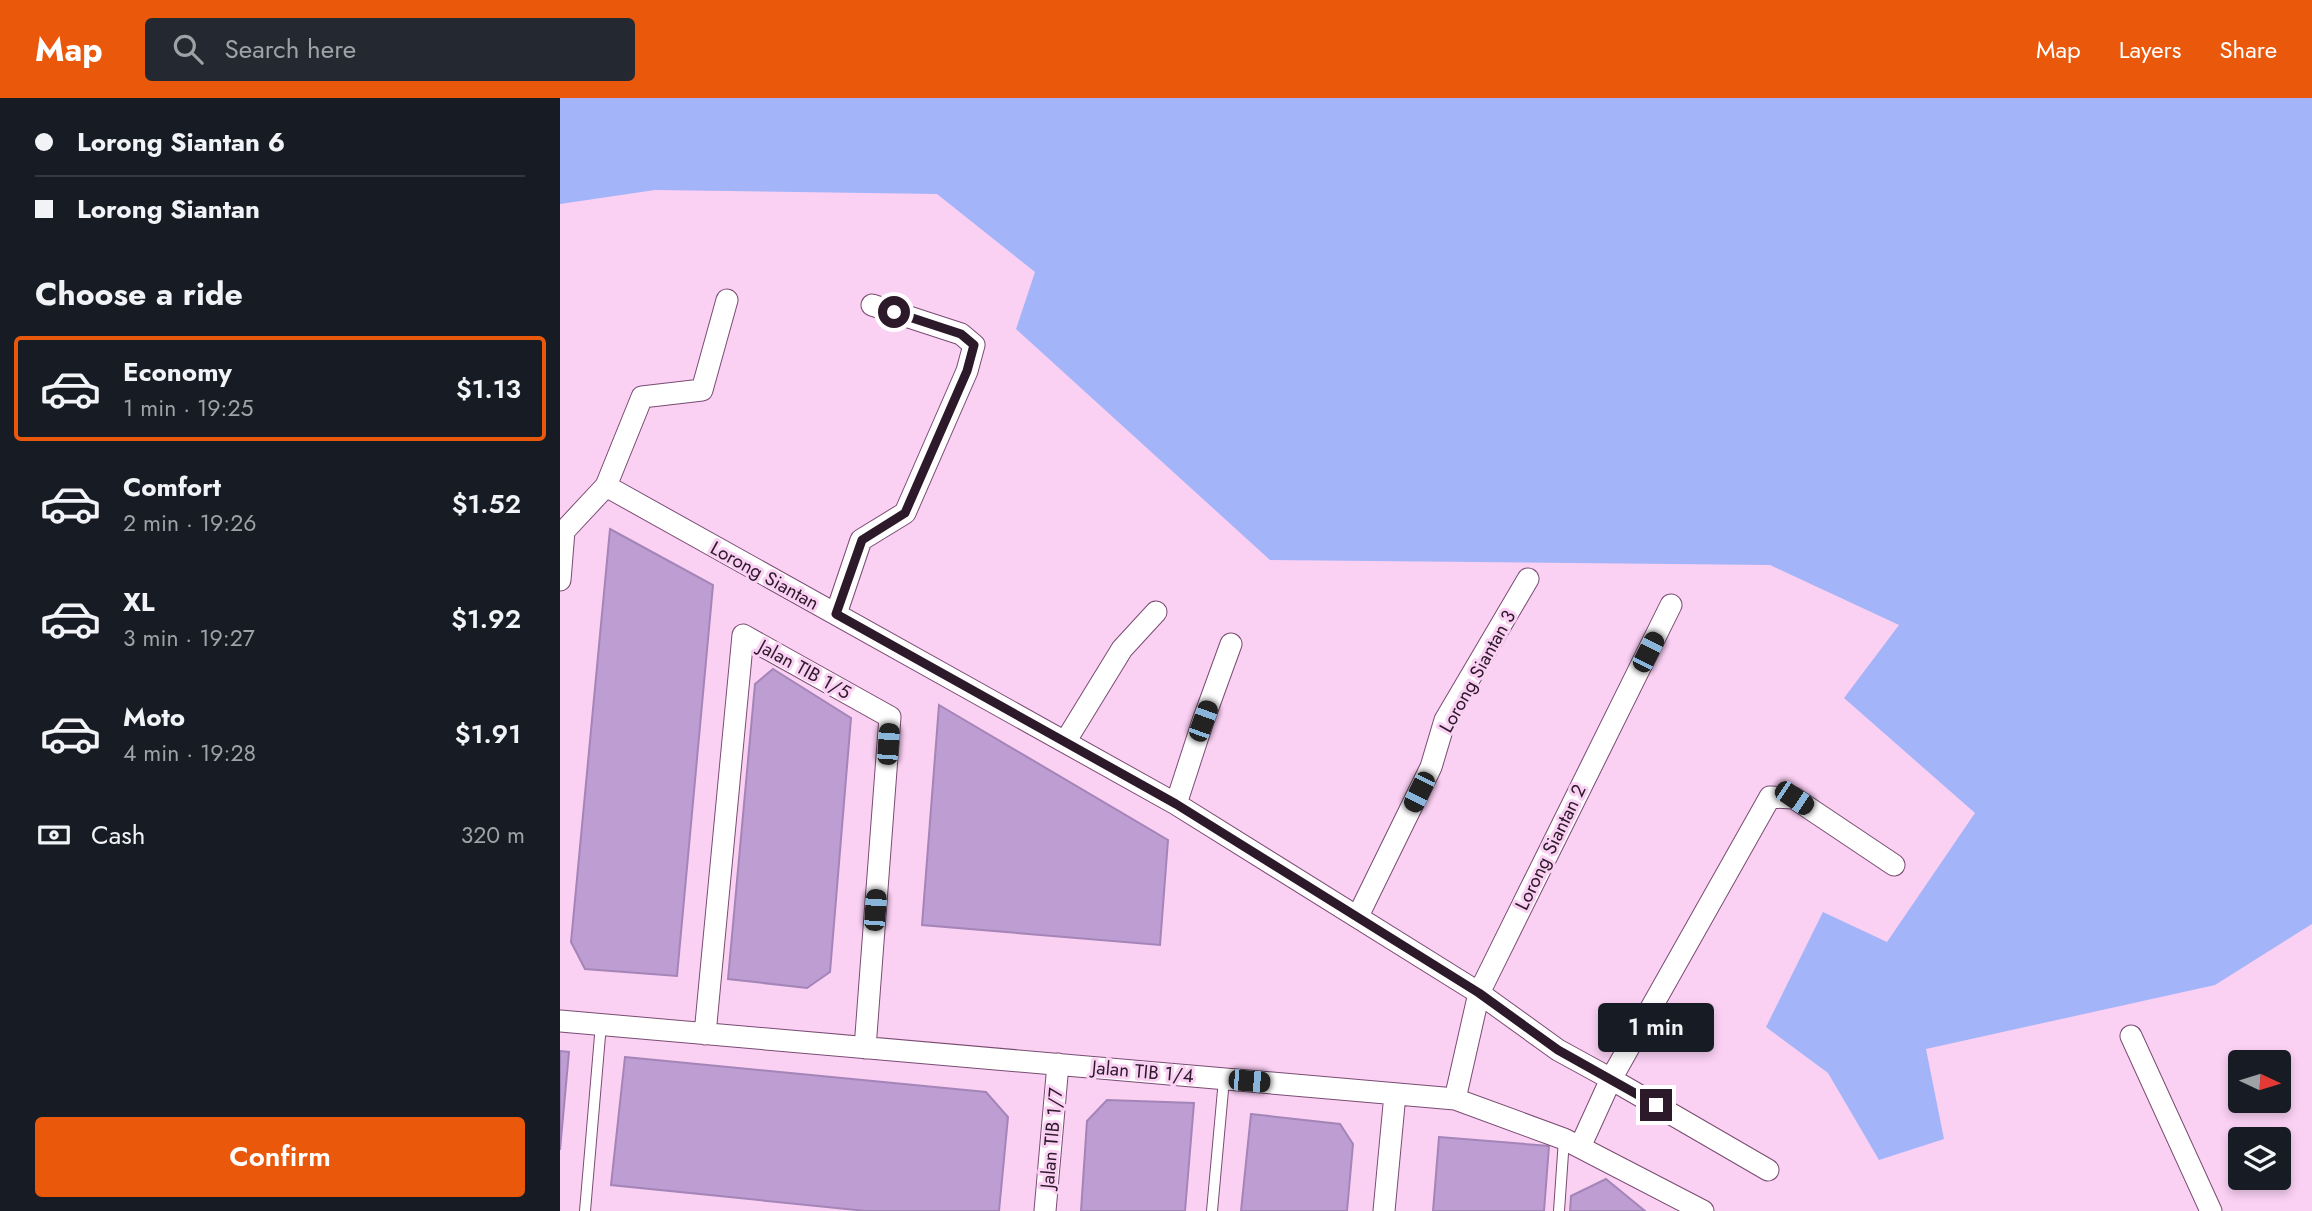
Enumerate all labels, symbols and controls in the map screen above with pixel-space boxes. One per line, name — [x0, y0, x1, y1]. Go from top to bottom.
search box — [145, 18, 635, 81]
text: Map — [35, 26, 103, 73]
icon: search — [169, 30, 207, 68]
text: Search here — [225, 30, 356, 68]
text: Map — [2036, 32, 2081, 67]
text: Layers — [2119, 32, 2181, 67]
text: Share — [2219, 32, 2277, 67]
text: Lorong Siantan 6 — [77, 123, 285, 161]
text: Lorong Siantan — [77, 190, 260, 228]
text: Choose a ride — [35, 271, 243, 317]
route start — [878, 296, 910, 328]
text: Economy — [123, 353, 232, 391]
icon: car — [39, 357, 102, 420]
text: $1.13 — [456, 370, 521, 408]
text: 1 min · 19:25 — [123, 391, 254, 425]
text: Comfort — [123, 468, 221, 506]
icon: car — [39, 472, 102, 535]
text: $1.52 — [452, 485, 521, 523]
text: 2 min · 19:26 — [123, 506, 257, 540]
street label: Lorong Siantan — [706, 534, 824, 616]
text: XL — [123, 583, 155, 621]
icon: car — [39, 587, 102, 650]
text: $1.92 — [451, 600, 521, 638]
street label: Lorong Siantan 3 — [1433, 605, 1522, 737]
text: 3 min · 19:27 — [123, 621, 255, 655]
car — [1630, 629, 1667, 675]
street label: Jalan TIB 1/5 — [751, 632, 856, 706]
text: Moto — [123, 698, 185, 736]
car — [1186, 698, 1221, 744]
icon: car — [39, 702, 102, 765]
text: $1.91 — [455, 715, 521, 753]
car — [877, 722, 900, 766]
text: 4 min · 19:28 — [123, 736, 256, 770]
car — [1401, 769, 1438, 815]
car — [1771, 778, 1818, 818]
street label: Lorong Siantan 2 — [1508, 780, 1593, 915]
icon: cash — [35, 816, 73, 854]
text: Cash — [91, 816, 145, 854]
text: 320 m — [461, 818, 525, 852]
car — [864, 888, 887, 932]
callout: 1 min — [1598, 1004, 1714, 1052]
text: 1 min — [1628, 1010, 1684, 1044]
north arrow — [2228, 1050, 2291, 1113]
map controls — [2228, 1050, 2291, 1190]
street label: Jalan TIB 1/4 — [1088, 1053, 1195, 1089]
car — [1228, 1069, 1271, 1093]
street label: Jalan TIB 1/7 — [1033, 1087, 1069, 1193]
route end — [1640, 1089, 1672, 1121]
button: Confirm — [35, 1117, 525, 1197]
button: layers — [2228, 1127, 2291, 1190]

